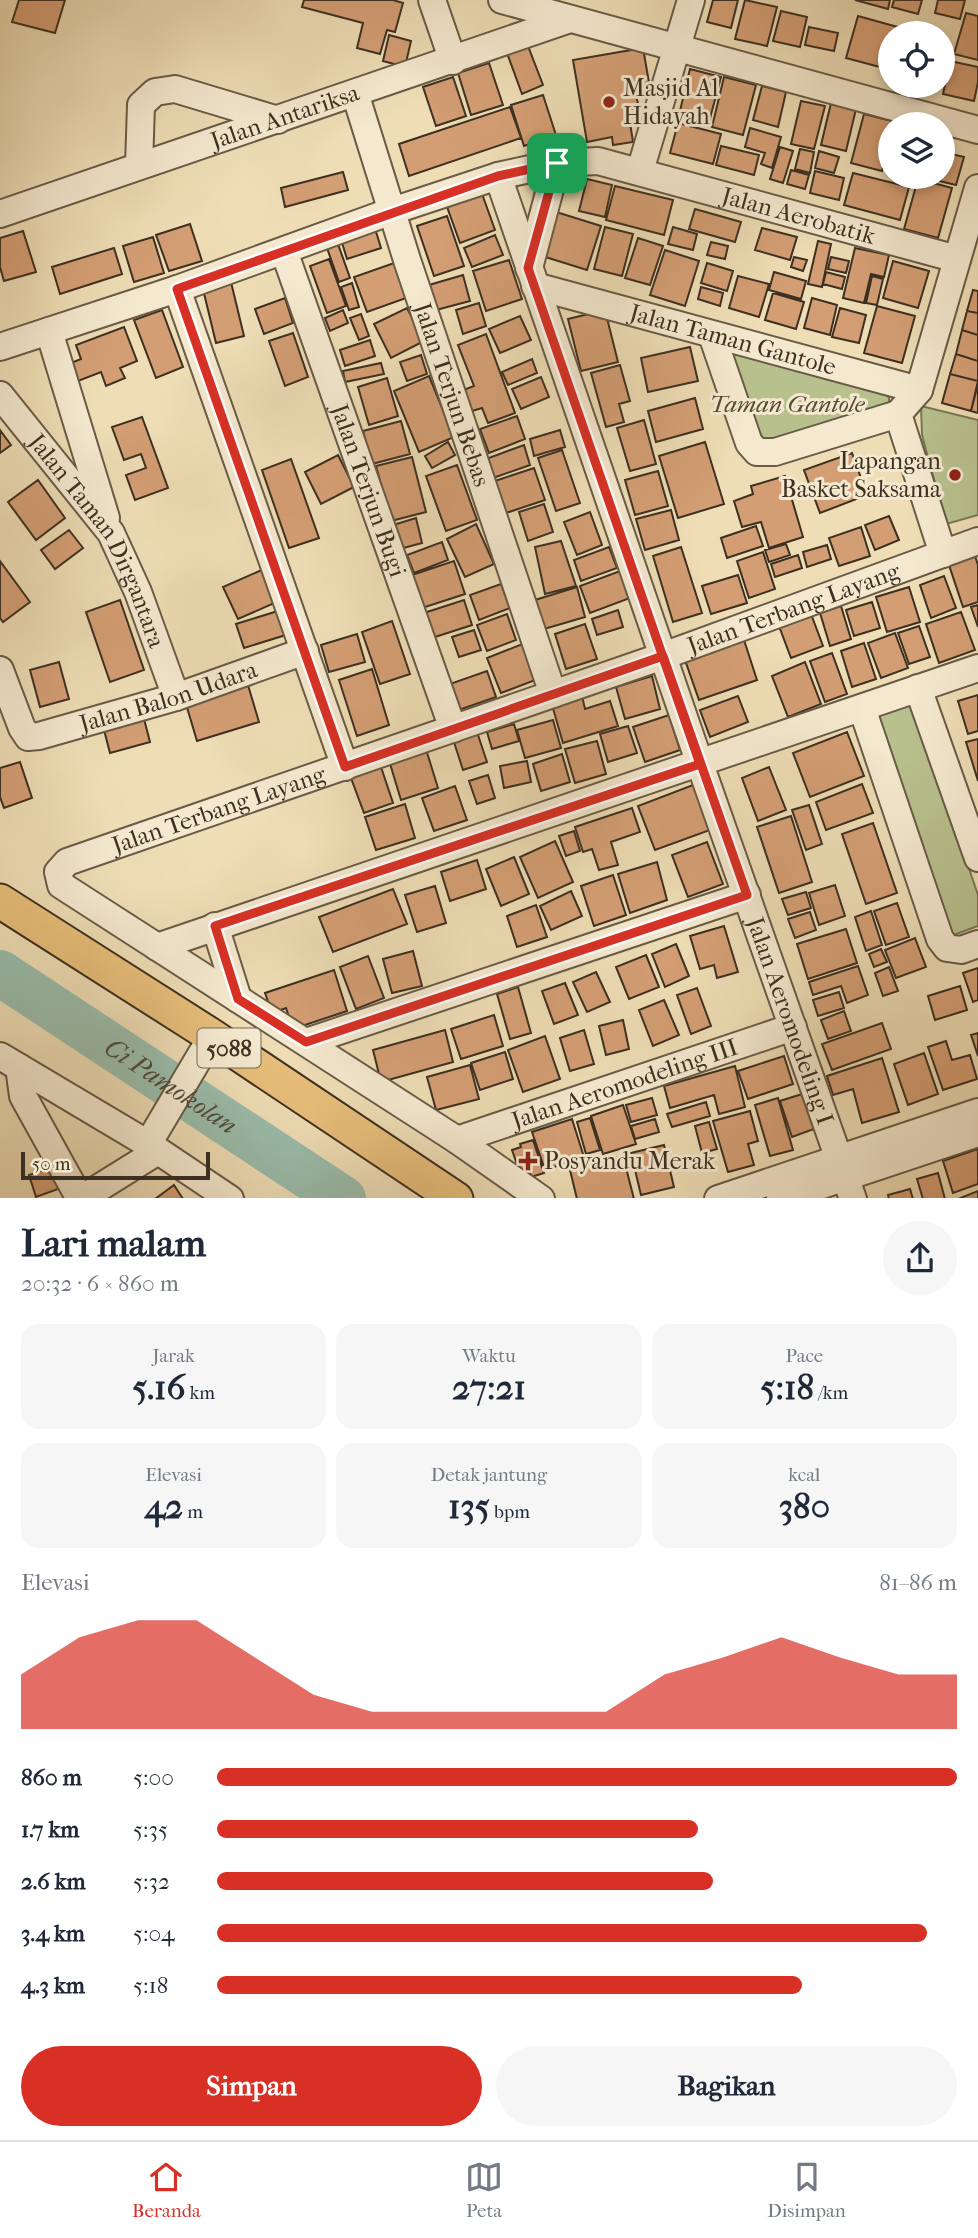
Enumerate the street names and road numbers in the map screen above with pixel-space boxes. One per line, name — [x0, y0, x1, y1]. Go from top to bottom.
street label: Jalan Antariksa — [205, 78, 364, 156]
street label: Jalan Aerobatik — [717, 181, 879, 250]
street label: Jalan Terjun Bebas — [408, 297, 496, 490]
street label: Jalan Taman Gantole — [625, 298, 839, 381]
street label: Jalan Terjun Bugi — [325, 398, 412, 581]
street label: Jalan Taman Dirgantara — [22, 427, 171, 652]
street label: Jalan Terbang Layang — [682, 556, 905, 661]
street label: Jalan Balon Udara — [74, 655, 262, 738]
street label: Jalan Terbang Layang — [106, 759, 330, 860]
street label: Jalan Aeromodeling I — [740, 911, 840, 1128]
road number: 5088 — [198, 1028, 260, 1068]
street label: Jalan Aeromodeling III — [506, 1033, 741, 1135]

